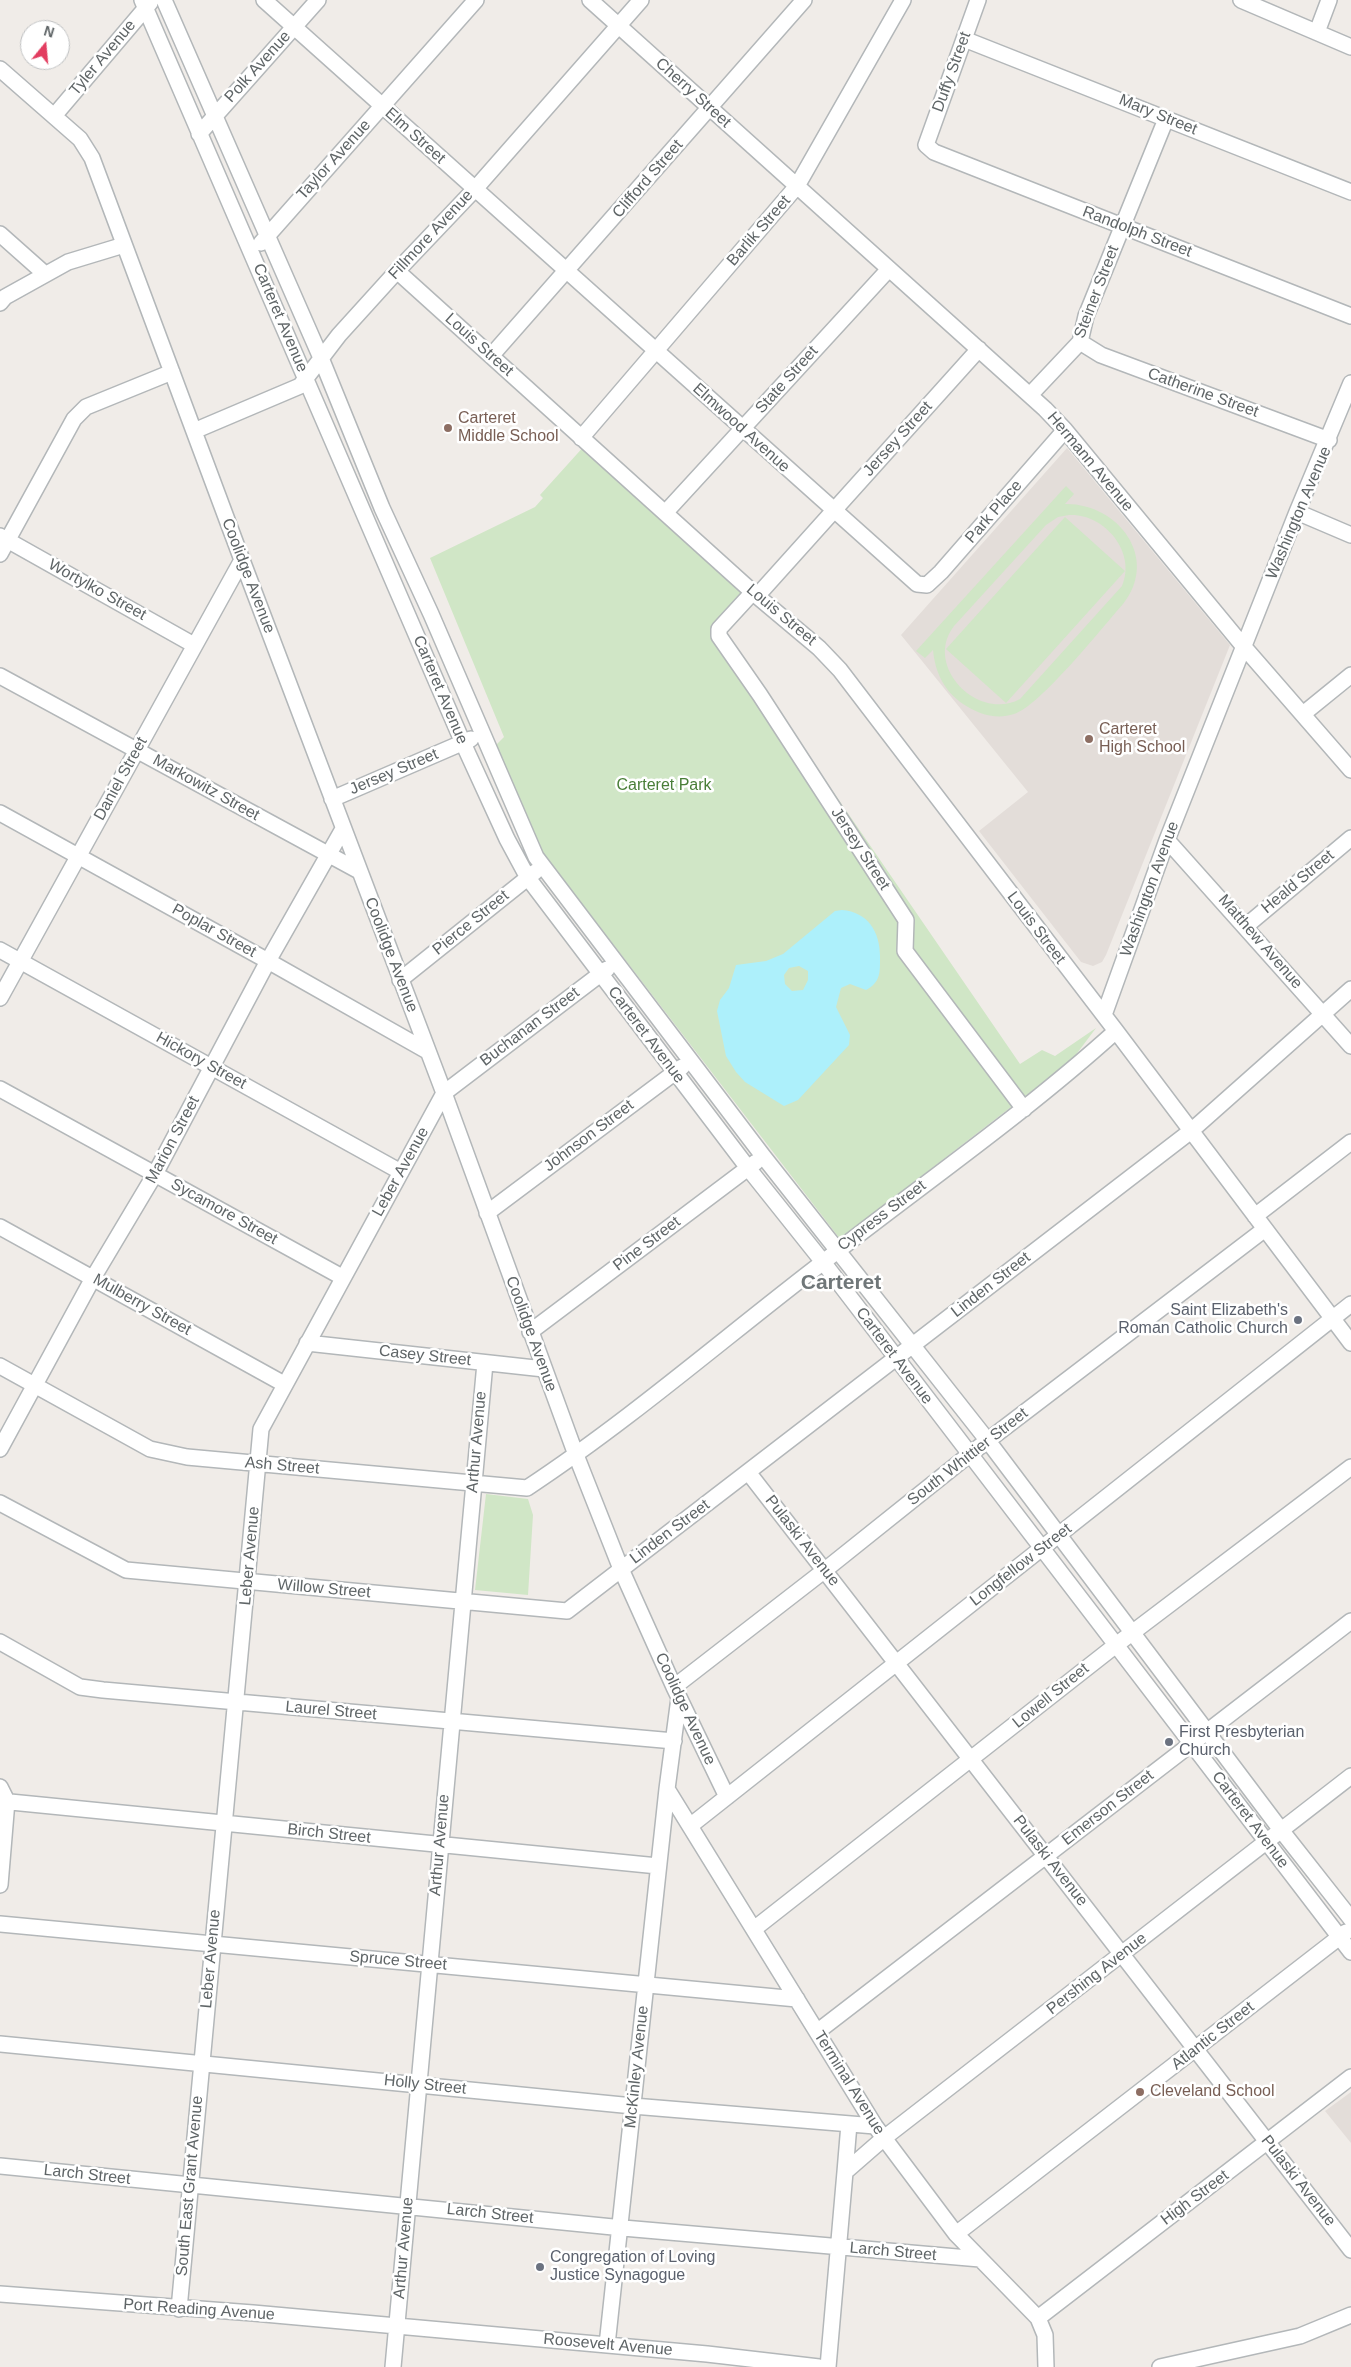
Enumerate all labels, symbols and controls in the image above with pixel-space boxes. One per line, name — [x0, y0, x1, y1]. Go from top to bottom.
street label: Tyler Avenue — [66, 16, 140, 100]
north arrow — [20, 20, 70, 70]
text: N — [42, 22, 56, 41]
street label: Polk Avenue — [221, 27, 295, 107]
street label: Duffy Street — [929, 29, 975, 115]
street label: Cherry Street — [651, 54, 735, 132]
street label: Mary Street — [1116, 91, 1200, 139]
street label: Elm Street — [381, 104, 449, 168]
street label: Taylor Avenue — [293, 116, 375, 204]
street label: Clifford Street — [609, 136, 687, 222]
street label: Fillmore Avenue — [385, 186, 477, 284]
street label: Barlik Street — [723, 192, 795, 270]
street label: Randolph Street — [1080, 202, 1194, 262]
street label: Steiner Street — [1071, 243, 1123, 341]
street label: Carteret Avenue — [248, 261, 312, 375]
street label: Louis Street — [441, 309, 517, 381]
street label: State Street — [752, 342, 822, 418]
street label: Catherine Street — [1145, 364, 1261, 422]
street label: Elmwood Avenue — [688, 379, 794, 477]
street label: Jersey Street — [859, 398, 937, 480]
street label: Hermann Avenue — [1043, 408, 1137, 516]
place label: Carteret Middle School — [458, 409, 558, 447]
marker: Carteret Middle School — [442, 422, 454, 434]
street label: Washington Avenue — [1262, 444, 1336, 582]
street label: Park Place — [961, 477, 1027, 547]
street label: Coolidge Avenue — [217, 516, 279, 636]
street label: Wortylko Street — [45, 555, 149, 625]
street label: Louis Street — [742, 580, 820, 650]
street label: Carteret Avenue — [408, 633, 472, 747]
place label: Carteret High School — [1099, 720, 1185, 758]
marker: Carteret High School — [1083, 733, 1095, 745]
street label: Daniel Street — [90, 734, 152, 824]
street label: Jersey Street — [347, 745, 441, 799]
street label: Markowitz Street — [149, 751, 263, 825]
park label: Carteret Park — [616, 776, 712, 796]
street label: Jersey Street — [826, 804, 894, 894]
street label: Washington Avenue — [1117, 819, 1183, 959]
street label: Heald Street — [1258, 846, 1338, 918]
street label: Pierce Street — [429, 886, 513, 960]
street label: Louis Street — [1003, 888, 1069, 968]
street label: Matthew Avenue — [1214, 891, 1306, 993]
street label: Coolidge Avenue — [360, 895, 422, 1015]
street label: Poplar Street — [169, 900, 259, 962]
street label: Buchanan Street — [477, 983, 583, 1071]
street label: Carteret Avenue — [603, 983, 689, 1087]
street label: Hickory Street — [152, 1028, 250, 1094]
street label: Marion Street — [142, 1093, 204, 1187]
street label: Johnson Street — [540, 1096, 638, 1176]
street label: Leber Avenue — [369, 1124, 433, 1220]
street label: Sycamore Street — [167, 1175, 281, 1249]
street label: Cypress Street — [834, 1176, 930, 1256]
street label: Pine Street — [610, 1213, 684, 1275]
street label: Linden Street — [948, 1248, 1034, 1322]
street label: Mulberry Street — [90, 1270, 194, 1340]
district label: Carteret — [801, 1270, 881, 1296]
street label: Coolidge Avenue — [501, 1274, 561, 1394]
place label: Saint Elizabeth's Roman Catholic Church — [1118, 1301, 1288, 1339]
street label: Carteret Avenue — [851, 1304, 937, 1408]
marker: Saint Elizabeth's Roman Catholic Church — [1292, 1314, 1304, 1326]
street label: Casey Street — [378, 1342, 472, 1370]
street label: Arthur Avenue — [463, 1390, 491, 1494]
street label: South Whittier Street — [904, 1404, 1032, 1510]
street label: Ash Street — [244, 1453, 320, 1479]
street label: Pulaski Avenue — [761, 1492, 843, 1590]
street label: Linden Street — [626, 1496, 714, 1568]
street label: Leber Avenue — [236, 1506, 264, 1606]
street label: Longfellow Street — [966, 1519, 1076, 1611]
street label: Willow Street — [277, 1575, 371, 1603]
street label: Coolidge Avenue — [651, 1650, 719, 1768]
street label: Lowell Street — [1009, 1659, 1093, 1733]
street label: Laurel Street — [285, 1697, 377, 1725]
place label: First Presbyterian Church — [1179, 1723, 1304, 1761]
marker: First Presbyterian Church — [1163, 1736, 1175, 1748]
street label: Emerson Street — [1058, 1766, 1158, 1850]
street label: Carteret Avenue — [1207, 1768, 1293, 1872]
street label: Arthur Avenue — [426, 1793, 454, 1897]
street label: Pulaski Avenue — [1009, 1812, 1091, 1910]
street label: Birch Street — [286, 1820, 372, 1848]
street label: Leber Avenue — [197, 1909, 225, 2009]
street label: Pershing Avenue — [1043, 1929, 1151, 2019]
street label: Spruce Street — [348, 1947, 448, 1975]
street label: Atlantic Street — [1168, 1998, 1258, 2074]
street label: McKinley Avenue — [621, 2005, 653, 2129]
street label: Terminal Avenue — [809, 2028, 889, 2138]
street label: Holly Street — [383, 2071, 467, 2099]
place label: Cleveland School — [1150, 2082, 1275, 2102]
marker: Cleveland School — [1134, 2086, 1146, 2098]
street label: South East Grant Avenue — [173, 2095, 207, 2277]
street label: Pulaski Avenue — [1257, 2132, 1339, 2230]
street label: Larch Street — [43, 2161, 131, 2189]
street label: High Street — [1157, 2166, 1233, 2230]
street label: Arthur Avenue — [390, 2196, 418, 2300]
street label: Larch Street — [446, 2200, 534, 2228]
street label: Larch Street — [849, 2239, 937, 2265]
place label: Congregation of Loving Justice Synagogue — [550, 2248, 715, 2286]
marker: Congregation of Loving Justice Synagogue — [534, 2261, 546, 2273]
street label: Port Reading Avenue — [123, 2295, 275, 2325]
street label: Roosevelt Avenue — [543, 2330, 673, 2360]

